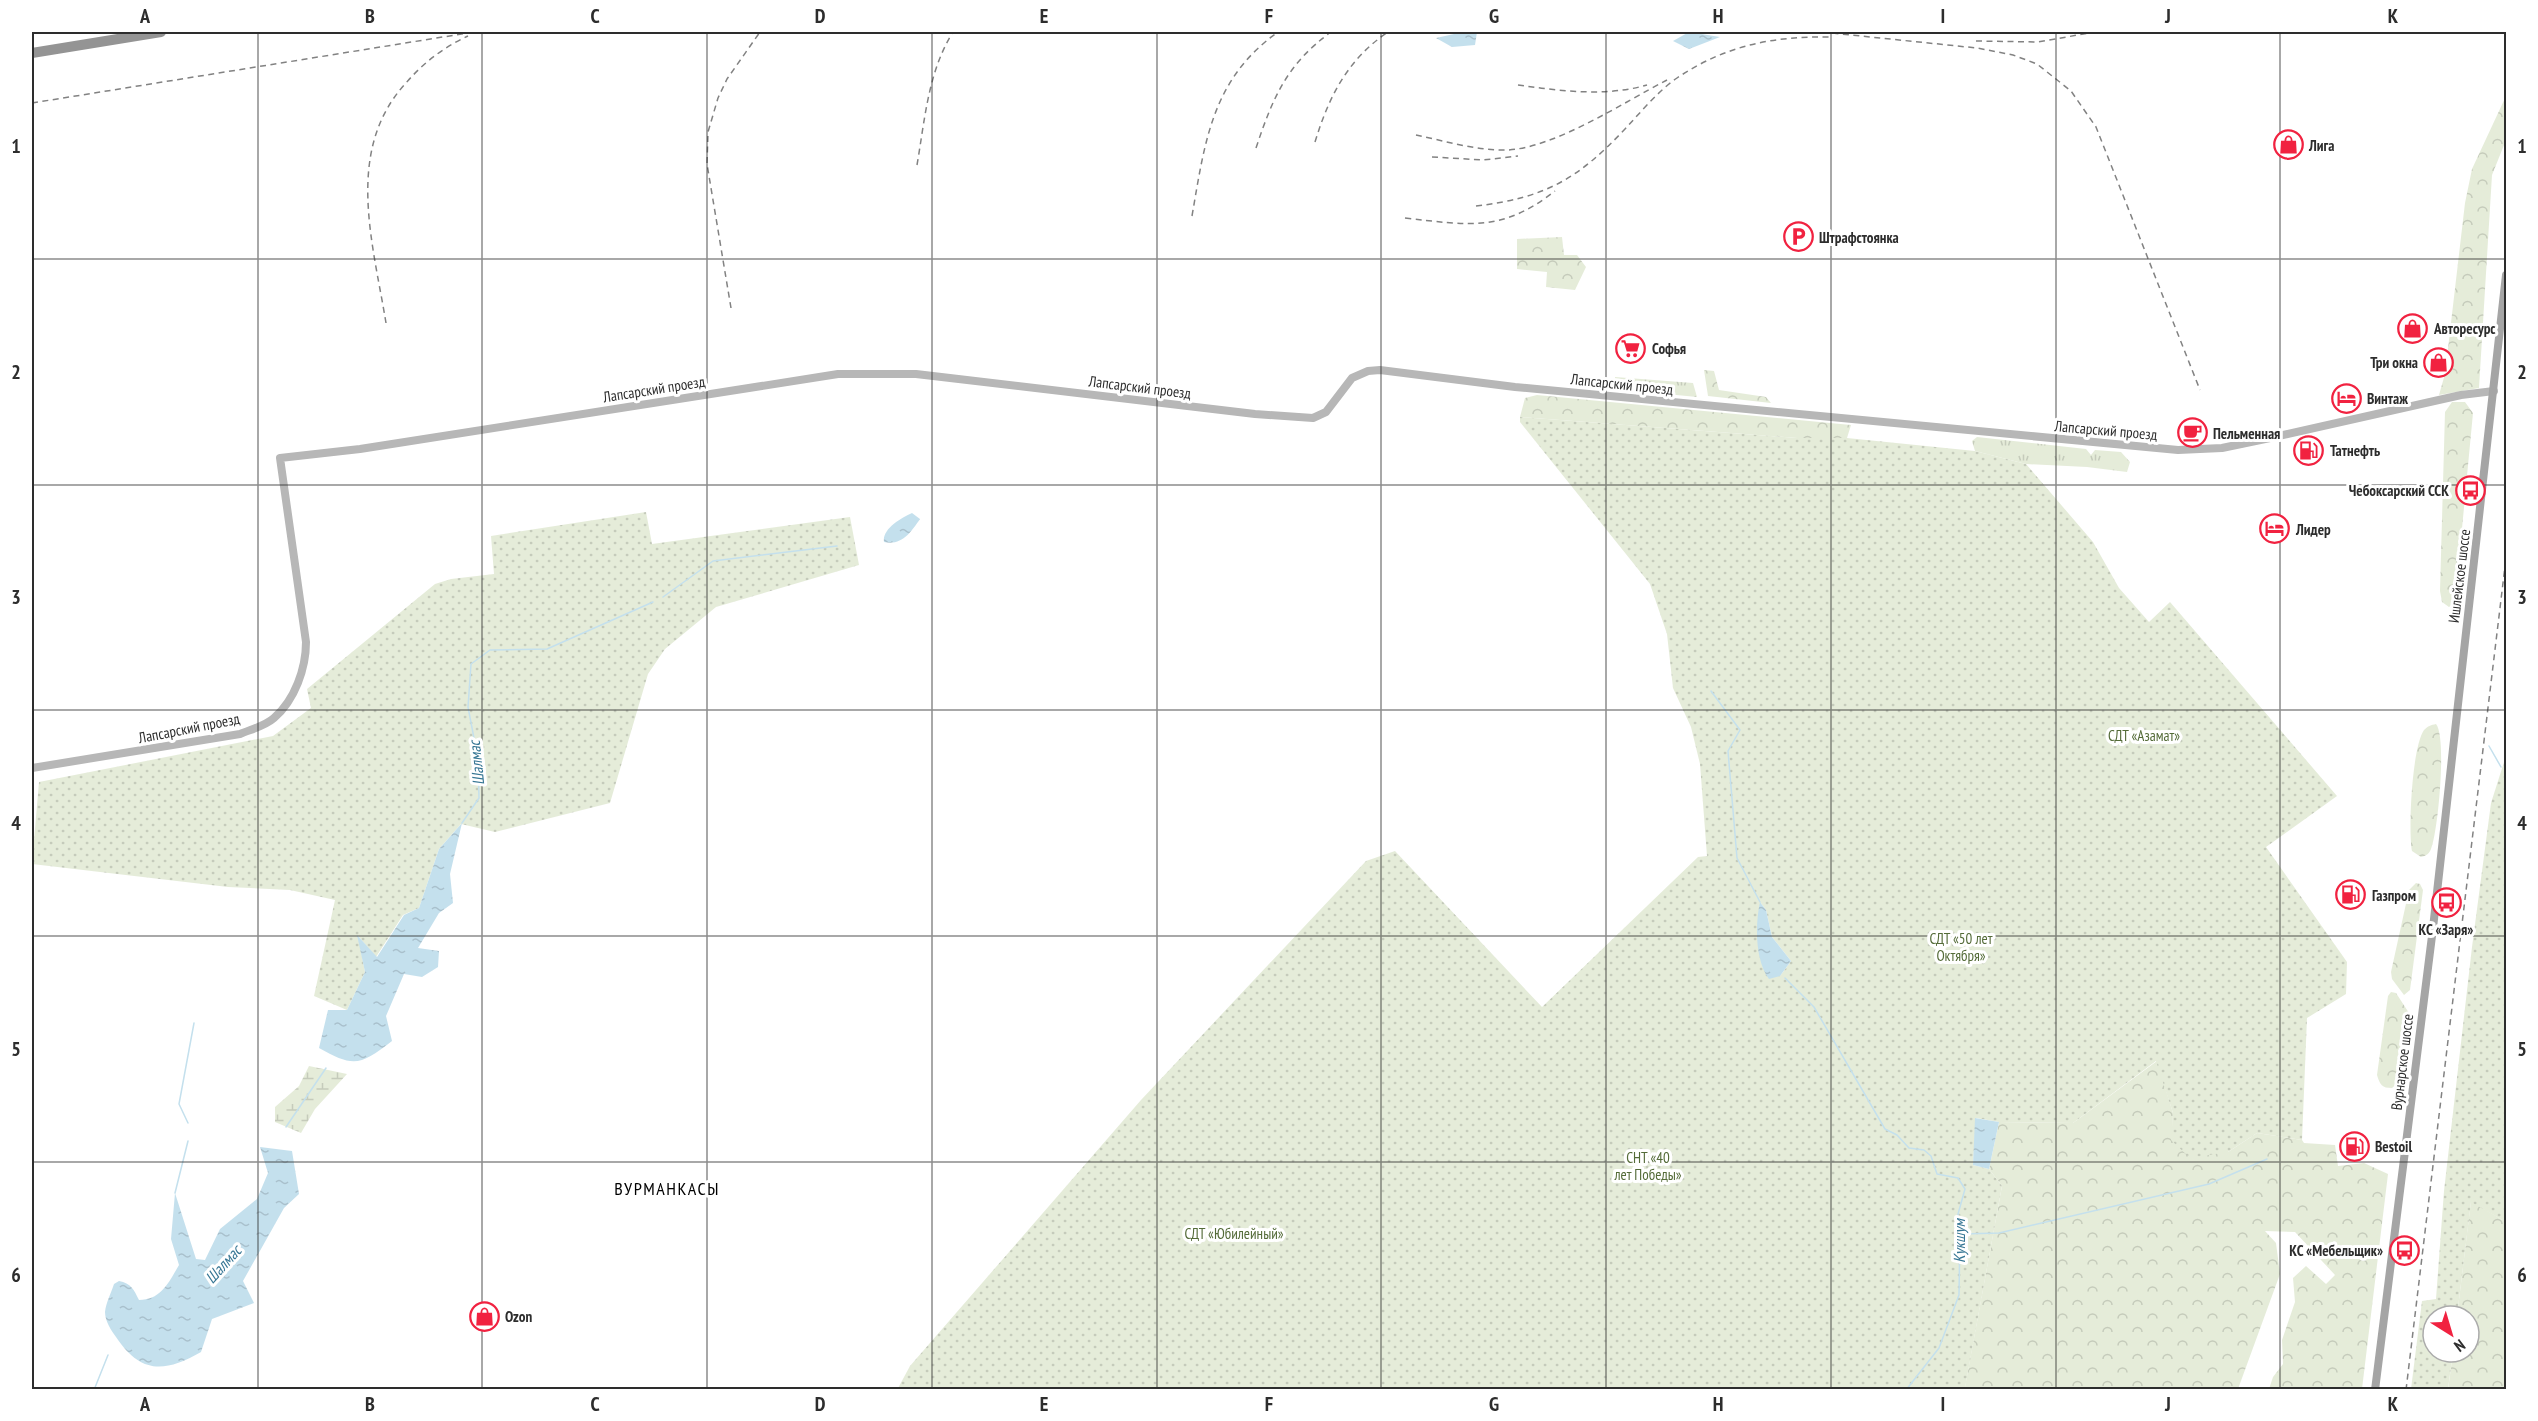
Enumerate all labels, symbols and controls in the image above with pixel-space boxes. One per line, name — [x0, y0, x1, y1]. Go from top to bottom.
text: A — [139, 3, 151, 29]
text: B — [365, 3, 375, 29]
text: C — [590, 3, 600, 29]
text: D — [815, 3, 826, 29]
text: E — [1040, 3, 1048, 29]
text: F — [1265, 3, 1273, 29]
text: G — [1489, 3, 1499, 29]
text: H — [1713, 3, 1723, 29]
text: I — [1941, 3, 1945, 29]
text: J — [2164, 3, 2171, 29]
text: K — [2388, 3, 2399, 29]
shop icon: Лига — [2272, 129, 2304, 161]
text: 1 — [11, 133, 21, 159]
text: 1 — [2517, 133, 2527, 159]
place label: Лига — [2308, 136, 2334, 155]
parking icon: Штрафстоянка — [1782, 221, 1814, 253]
place label: Штрафстоянка — [1819, 228, 1899, 247]
shop icon: Авторесурс — [2397, 312, 2429, 344]
place label: Авторесурс — [2433, 319, 2496, 338]
supermarket icon: Софья — [1615, 332, 1647, 364]
place label: Софья — [1652, 339, 1686, 358]
shop icon: Три окна — [2423, 346, 2455, 378]
place label: Три окна — [2370, 353, 2418, 372]
text: 2 — [11, 359, 21, 385]
text: 2 — [2517, 359, 2527, 385]
street label: Лапсарский проезд — [1569, 369, 1675, 399]
street label: Лапсарский проезд — [1087, 371, 1193, 403]
street label: Лапсарский проезд — [601, 372, 707, 407]
hotel icon: Винтаж — [2330, 382, 2362, 414]
place label: Винтаж — [2367, 389, 2408, 408]
street label: Лапсарский проезд — [2053, 416, 2158, 444]
cafe icon: Пельменная — [2176, 417, 2208, 449]
place label: Пельменная — [2213, 424, 2280, 443]
fuel station icon: Татнефть — [2293, 434, 2325, 466]
place label: Татнефть — [2330, 441, 2380, 460]
bus stop icon: Чебоксарский ССК — [2454, 474, 2486, 506]
place label: Чебоксарский ССК — [2349, 481, 2449, 500]
hotel icon: Лидер — [2259, 513, 2291, 545]
place label: Лидер — [2295, 520, 2331, 539]
street label: Ишлейское шоссе — [2444, 528, 2474, 624]
text: 3 — [11, 584, 21, 610]
text: 3 — [2517, 584, 2527, 610]
street label: Лапсарский проезд — [136, 709, 242, 747]
park label: СДТ «Азамат» — [2108, 726, 2180, 745]
water label: Шалмас — [463, 738, 488, 786]
text: 4 — [11, 810, 21, 836]
text: 4 — [2517, 810, 2527, 836]
fuel station icon: Газпром — [2335, 879, 2367, 911]
place label: Газпром — [2372, 886, 2416, 905]
bus stop icon: КС «Заря» — [2430, 886, 2462, 918]
place label: КС «Заря» — [2419, 920, 2473, 939]
park label: СДТ «50 лет Октября» — [1929, 929, 1993, 965]
street label: Вурнарское шоссе — [2387, 1013, 2417, 1111]
text: 5 — [11, 1036, 21, 1062]
text: 5 — [2517, 1036, 2527, 1062]
fuel station icon: Bestoil — [2338, 1130, 2370, 1162]
place label: Bestoil — [2375, 1137, 2412, 1156]
park label: СНТ «40 лет Победы» — [1613, 1148, 1682, 1184]
district label: ВУРМАНКАСЫ — [614, 1177, 720, 1200]
water label: Кукшум — [1949, 1217, 1969, 1263]
park label: СДТ «Юбилейный» — [1184, 1224, 1284, 1243]
bus stop icon: КС «Мебельщик» — [2388, 1234, 2420, 1266]
water label: Шалмас — [201, 1239, 247, 1287]
place label: КС «Мебельщик» — [2289, 1241, 2383, 1260]
text: 6 — [11, 1262, 21, 1288]
text: 6 — [2517, 1262, 2527, 1288]
shop icon: Ozon — [468, 1300, 500, 1332]
north arrow — [2421, 1304, 2481, 1364]
place label: Ozon — [505, 1307, 532, 1326]
text: N — [2451, 1335, 2469, 1357]
text: A — [139, 1391, 151, 1417]
text: B — [365, 1391, 375, 1417]
text: C — [590, 1391, 600, 1417]
text: D — [815, 1391, 826, 1417]
text: E — [1040, 1391, 1048, 1417]
text: F — [1265, 1391, 1273, 1417]
text: G — [1489, 1391, 1499, 1417]
text: H — [1713, 1391, 1723, 1417]
text: I — [1941, 1391, 1945, 1417]
text: J — [2164, 1391, 2171, 1417]
text: K — [2388, 1391, 2399, 1417]

